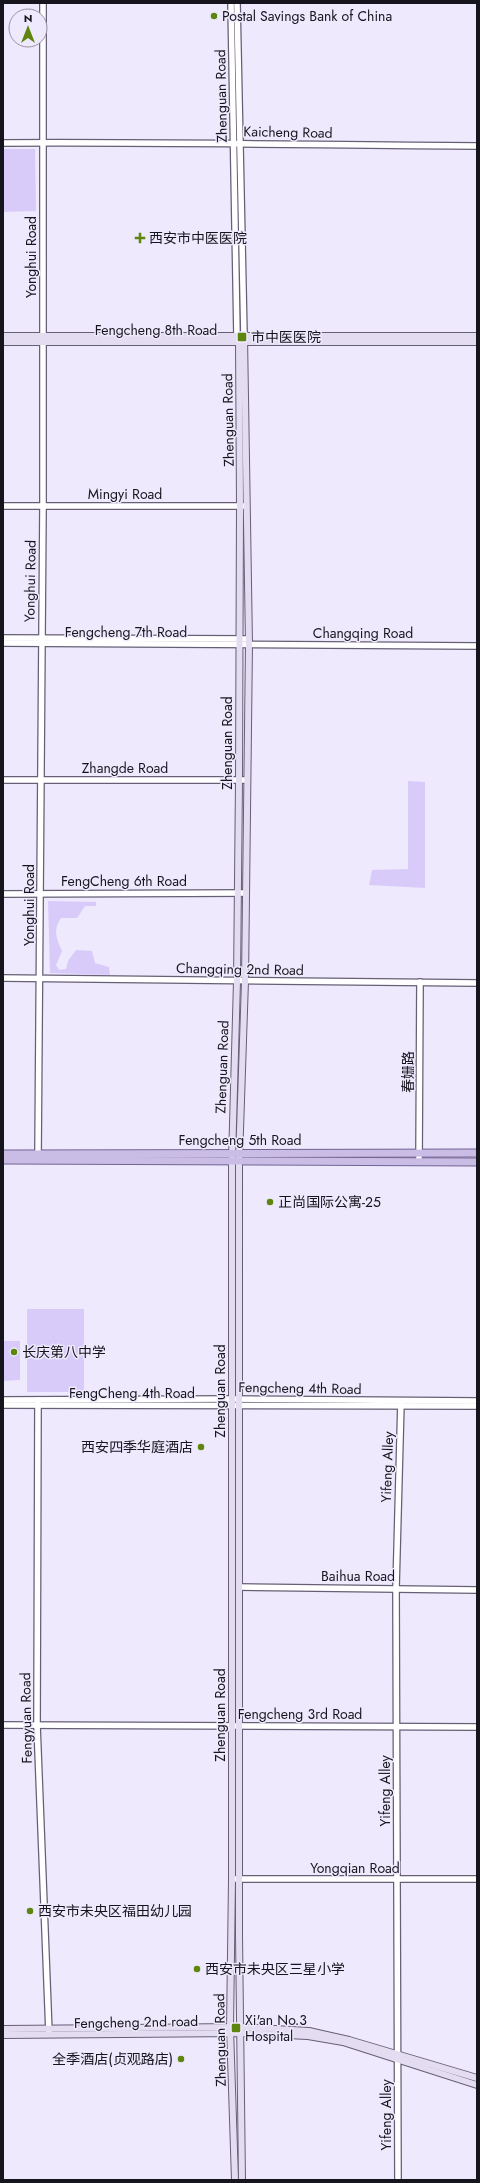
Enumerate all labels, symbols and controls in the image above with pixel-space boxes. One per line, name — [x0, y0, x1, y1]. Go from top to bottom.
place label: Postal Savings Bank of China — [222, 6, 392, 26]
north arrow — [8, 8, 48, 48]
text: N — [24, 10, 32, 26]
marker: Postal Savings Bank of China — [209, 11, 219, 21]
street label: Zhenguan Road — [210, 49, 232, 143]
street label: Kaicheng Road — [243, 121, 333, 143]
street label: Yonghui Road — [21, 216, 41, 298]
place label: 西安市中医医院 — [149, 228, 247, 248]
marker: 西安市中医医院 — [134, 232, 146, 244]
street label: Fengcheng 8th Road — [95, 320, 217, 340]
place label: 市中医医院 — [251, 327, 321, 347]
marker: 市中医医院 — [236, 331, 248, 343]
street label: Zhenguan Road — [217, 373, 239, 467]
street label: Mingyi Road — [88, 484, 162, 504]
street label: Yonghui Road — [19, 540, 41, 622]
street label: Fengcheng 7th Road — [65, 622, 187, 642]
street label: Changqing Road — [313, 623, 413, 643]
street label: Zhenguan Road — [217, 696, 237, 790]
street label: Zhangde Road — [82, 758, 168, 778]
street label: Yonghui Road — [19, 864, 39, 946]
street label: FengCheng 6th Road — [61, 871, 187, 891]
street label: Changqing 2nd Road — [176, 958, 304, 980]
street label: Zhenguan Road — [210, 1020, 234, 1114]
street label: 春姗路 — [398, 1051, 418, 1093]
street label: Fengcheng 5th Road — [179, 1130, 301, 1150]
place label: 正尚国际公寓-25 — [278, 1192, 381, 1212]
marker: 正尚国际公寓-25 — [265, 1197, 275, 1207]
place label: 长庆第八中学 — [22, 1342, 106, 1362]
street label: Zhenguan Road — [210, 1344, 230, 1438]
marker: 长庆第八中学 — [9, 1347, 19, 1357]
street label: Fengcheng 4th Road — [238, 1377, 362, 1399]
street label: FengCheng 4th Road — [69, 1383, 195, 1403]
street label: Yifeng Alley — [376, 1430, 398, 1503]
place label: 西安四季华庭酒店 — [81, 1437, 193, 1457]
marker: 西安四季华庭酒店 — [196, 1442, 206, 1452]
street label: Baihua Road — [321, 1566, 395, 1586]
street label: Zhenguan Road — [210, 1668, 230, 1762]
street label: Fengyuan Road — [15, 1672, 37, 1764]
street label: Fengcheng 3rd Road — [238, 1704, 362, 1724]
street label: Yifeng Alley — [375, 1755, 395, 1827]
street label: Yongqian Road — [310, 1858, 400, 1878]
place label: 西安市未央区福田幼儿园 — [38, 1901, 192, 1921]
marker: 西安市未央区福田幼儿园 — [25, 1906, 35, 1916]
place label: 西安市未央区三星小学 — [205, 1959, 345, 1979]
marker: 西安市未央区三星小学 — [192, 1964, 202, 1974]
street label: Zhenguan Road — [209, 1993, 231, 2087]
place label: Xi'an No.3 Hospital — [245, 2010, 307, 2046]
street label: Fengcheng 2nd road — [74, 2011, 198, 2033]
marker: Xi'an No.3 Hospital — [230, 2022, 242, 2034]
place label: 全季酒店(贞观路店) — [52, 2049, 173, 2069]
marker: 全季酒店(贞观路店) — [176, 2054, 186, 2064]
street label: Yifeng Alley — [376, 2079, 396, 2151]

